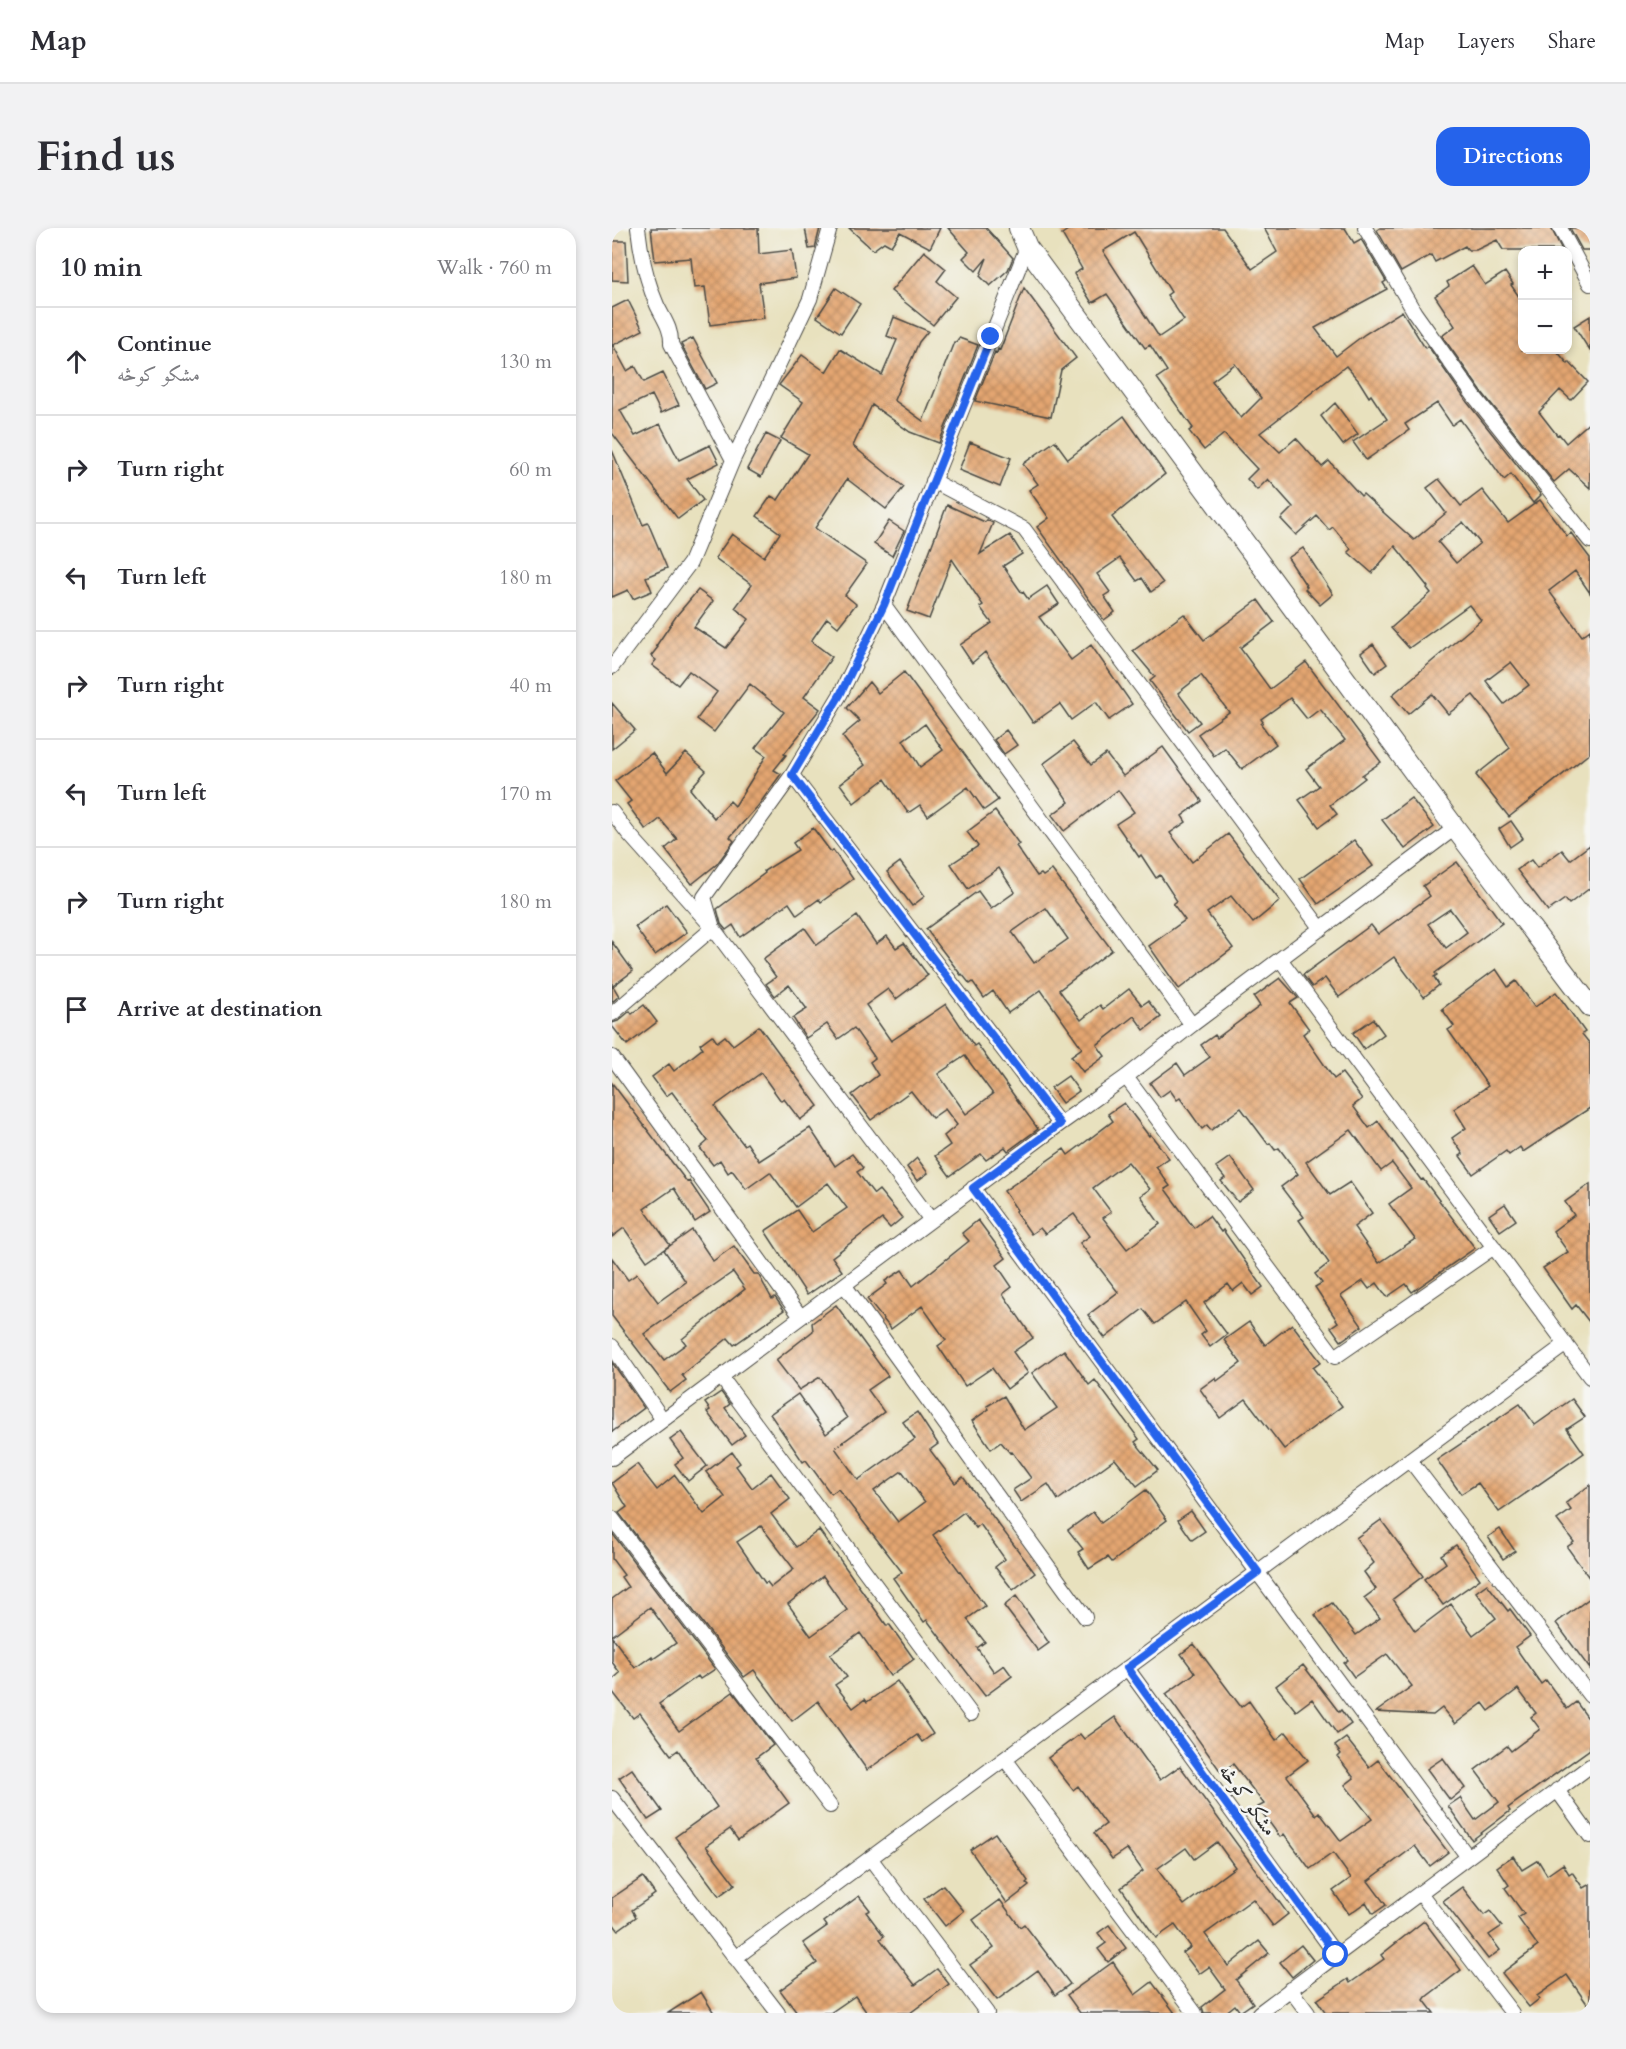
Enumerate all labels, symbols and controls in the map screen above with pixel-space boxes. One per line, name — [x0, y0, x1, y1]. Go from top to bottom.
text: Map — [30, 22, 87, 60]
text: Map — [1385, 27, 1425, 56]
text: Layers — [1458, 27, 1515, 56]
text: Share — [1548, 27, 1596, 56]
button: Directions — [1436, 127, 1590, 186]
text: Find us — [36, 128, 176, 185]
map controls — [1518, 246, 1572, 354]
button: + — [1518, 246, 1572, 300]
text: 10 min — [60, 250, 143, 285]
text: Walk · 760 m — [437, 254, 552, 281]
button: − — [1518, 300, 1572, 354]
route end — [977, 323, 1003, 349]
text: Continue — [117, 329, 212, 359]
icon: ahead — [60, 345, 93, 378]
text: 130 m — [499, 348, 552, 375]
text: مشکو کوڅه — [117, 361, 200, 388]
icon: right — [60, 453, 93, 486]
text: Turn right — [117, 454, 224, 484]
text: 60 m — [509, 456, 552, 483]
icon: left — [60, 561, 93, 594]
text: Turn left — [117, 562, 206, 592]
text: 180 m — [499, 564, 552, 591]
icon: right — [60, 669, 93, 702]
text: Turn right — [117, 670, 224, 700]
text: 40 m — [509, 672, 552, 699]
icon: left — [60, 777, 93, 810]
text: Turn left — [117, 778, 206, 808]
text: 170 m — [499, 780, 552, 807]
icon: right — [60, 885, 93, 918]
text: Turn right — [117, 886, 224, 916]
text: 180 m — [499, 888, 552, 915]
icon: arrive — [60, 993, 93, 1026]
text: Arrive at destination — [117, 994, 322, 1024]
street label: مشکو کوڅه — [1213, 1759, 1283, 1841]
route start — [1322, 1941, 1348, 1967]

